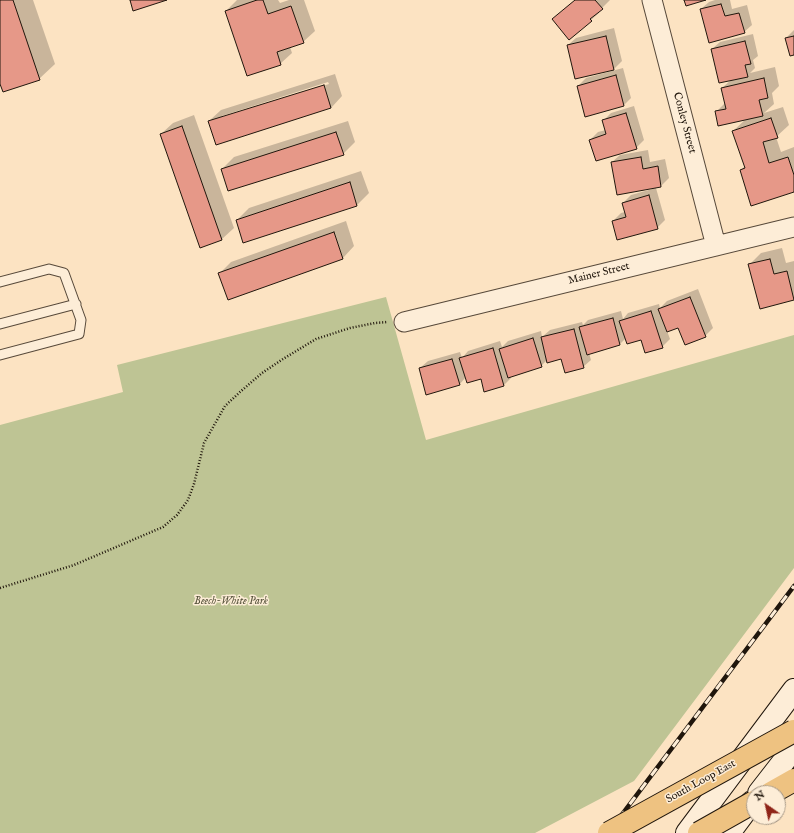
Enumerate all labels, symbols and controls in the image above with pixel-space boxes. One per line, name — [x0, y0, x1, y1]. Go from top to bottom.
street label: Conley Street — [670, 91, 698, 155]
street label: Mainer Street — [567, 260, 631, 288]
park label: Beech-White Park — [194, 595, 268, 609]
street label: South Loop East — [664, 757, 738, 807]
north arrow — [746, 785, 786, 825]
text: N — [752, 787, 768, 804]

